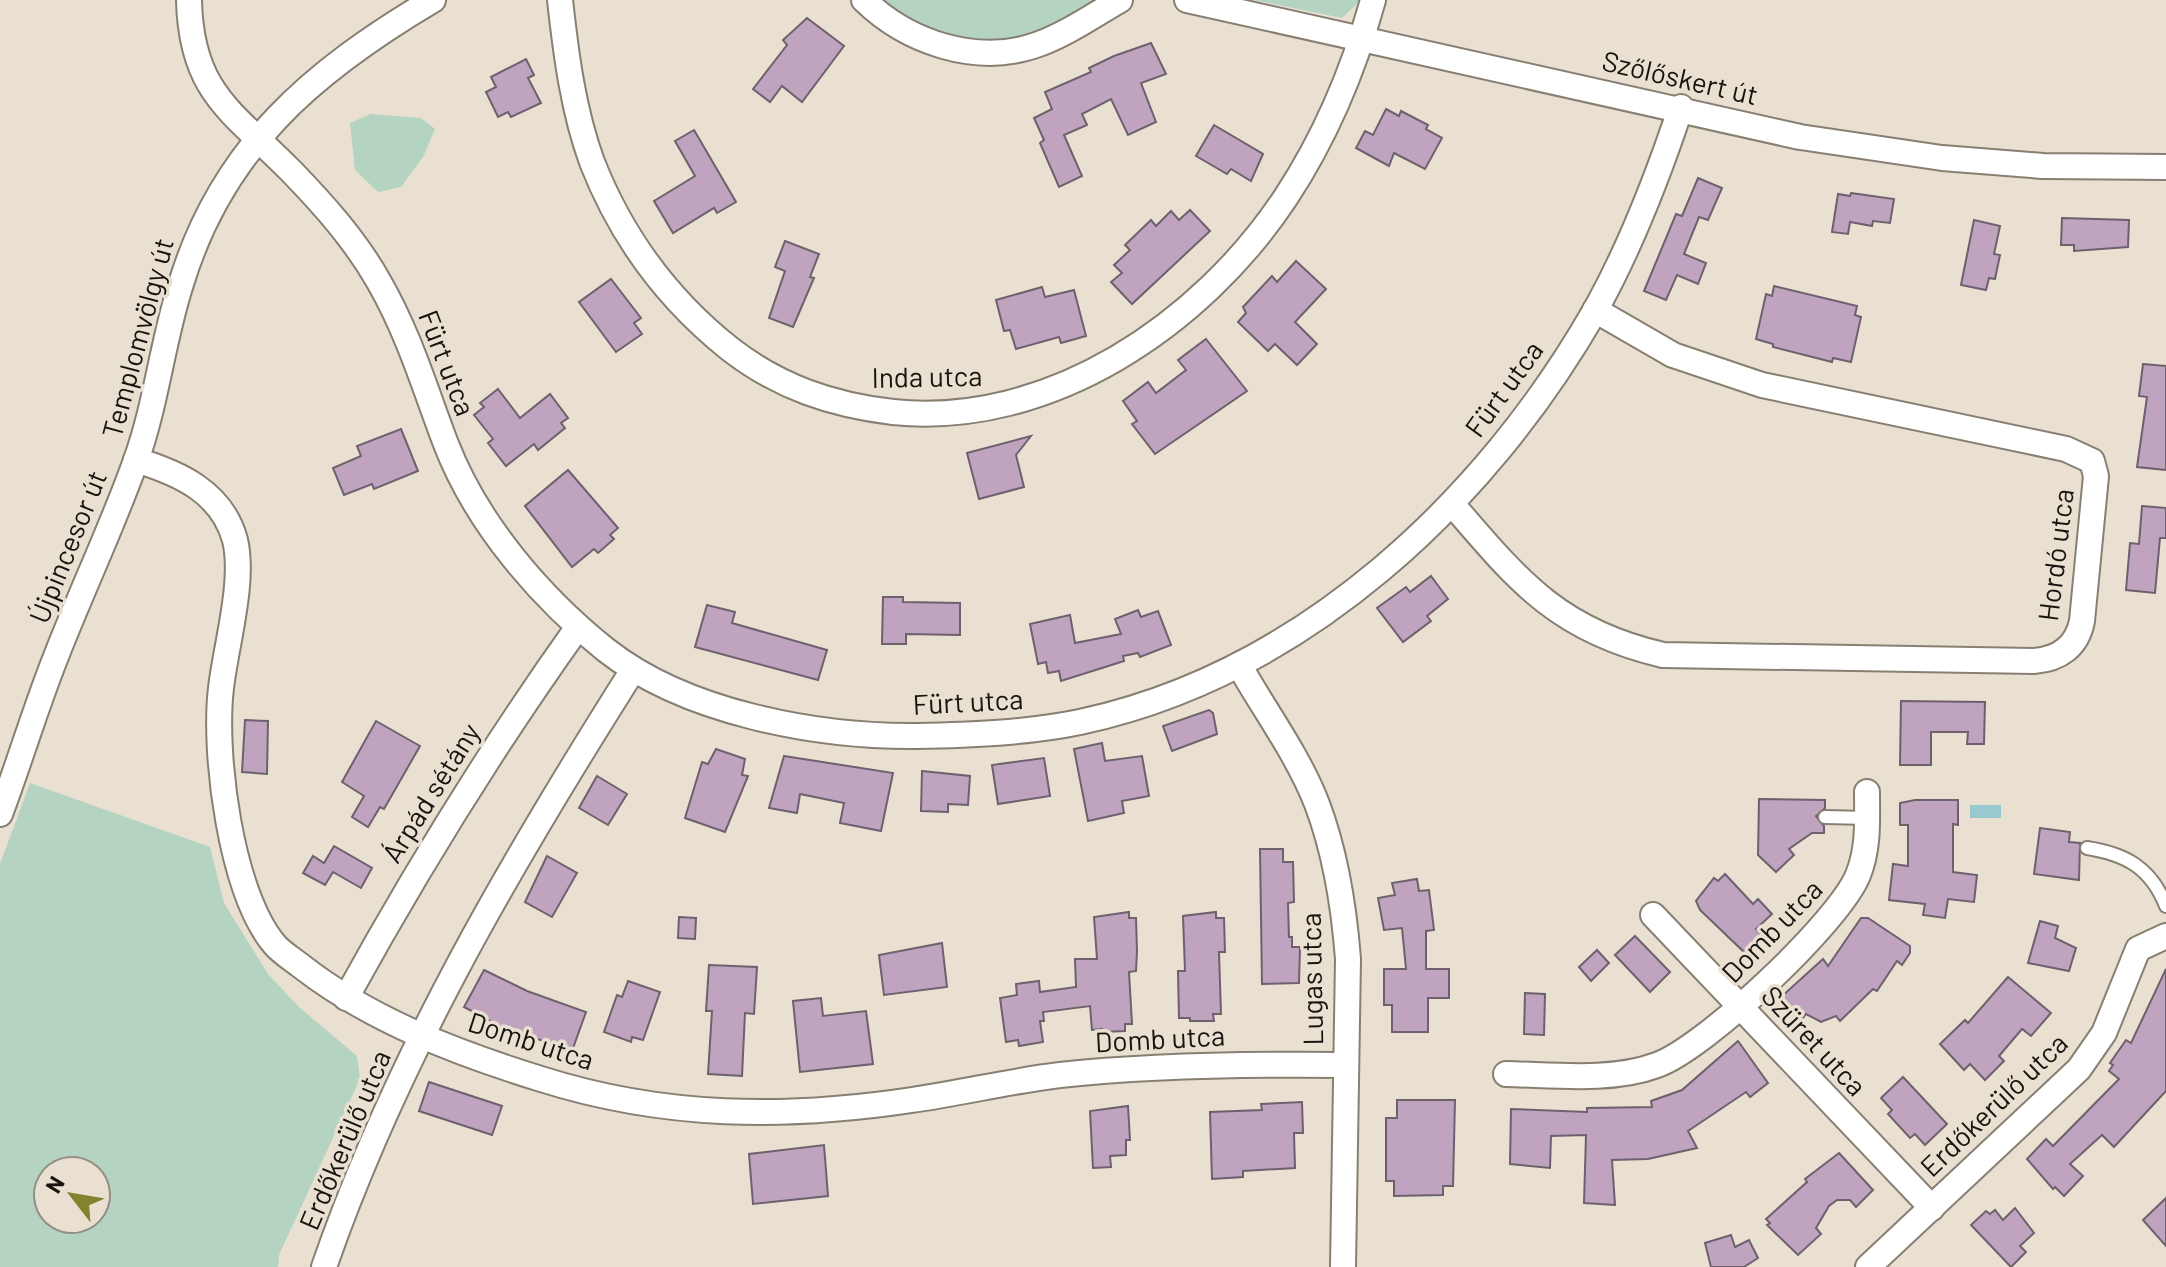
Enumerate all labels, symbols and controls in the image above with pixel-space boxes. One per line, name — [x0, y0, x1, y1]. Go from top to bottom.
street label: Szőlőskert út — [1599, 43, 1761, 111]
street label: Templomvölgy út — [94, 234, 180, 441]
street label: Fürt utca — [412, 305, 484, 420]
street label: Fürt utca — [1457, 334, 1549, 443]
street label: Inda utca — [871, 358, 983, 394]
street label: Újpincesor út — [21, 465, 113, 628]
street label: Hordó utca — [2030, 487, 2080, 623]
street label: Fürt utca — [912, 681, 1024, 721]
street label: Árpád sétány — [374, 716, 486, 868]
street label: Domb utca — [1714, 872, 1829, 989]
street label: Lugas utca — [1293, 912, 1329, 1046]
street label: Szüret utca — [1755, 978, 1874, 1102]
street label: Domb utca — [464, 1004, 598, 1076]
street label: Domb utca — [1094, 1018, 1226, 1058]
street label: Erdőkerülő utca — [1913, 1025, 2074, 1183]
street label: Erdőkerülő utca — [291, 1045, 397, 1234]
north arrow — [32, 1155, 112, 1235]
text: N — [39, 1171, 69, 1197]

